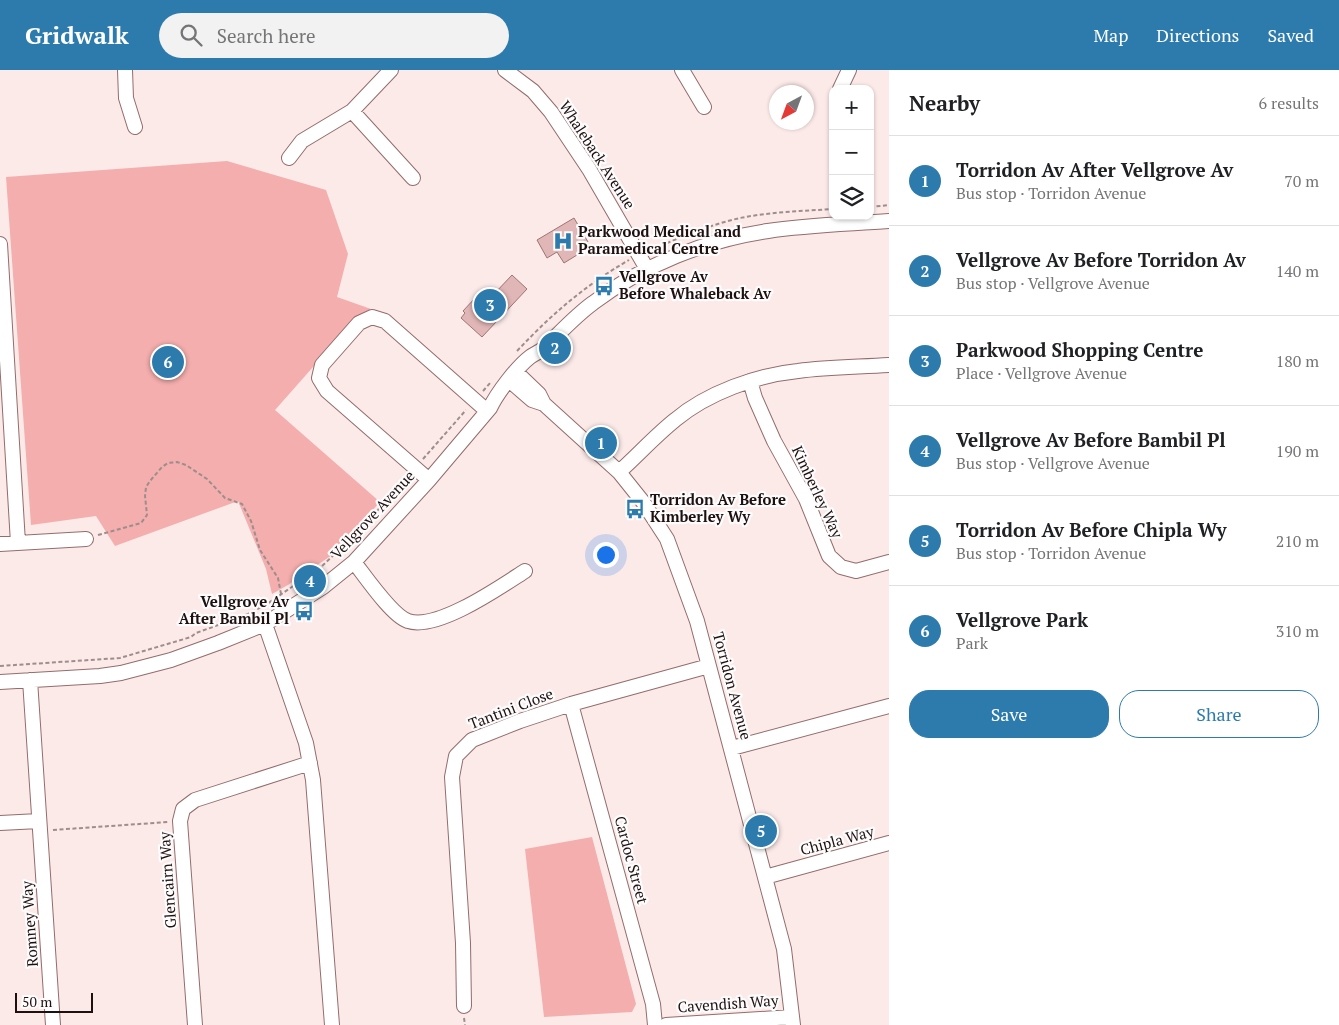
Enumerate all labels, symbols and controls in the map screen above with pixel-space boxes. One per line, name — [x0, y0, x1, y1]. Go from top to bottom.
search box — [159, 13, 509, 58]
text: Gridwalk — [25, 19, 129, 51]
icon: search — [177, 21, 205, 49]
text: Search here — [217, 23, 316, 48]
text: Map — [1093, 23, 1128, 47]
text: Directions — [1156, 23, 1239, 47]
text: Saved — [1267, 23, 1314, 47]
north arrow — [769, 85, 814, 130]
map controls — [829, 85, 874, 220]
button: + — [829, 85, 874, 130]
text: Nearby — [909, 89, 980, 117]
text: 6 results — [1259, 92, 1319, 114]
street label: Whaleback Avenue — [555, 96, 640, 212]
button: − — [829, 130, 874, 175]
text: Torridon Av After Vellgrove Av — [956, 157, 1233, 182]
text: 1 — [920, 170, 930, 192]
text: 70 m — [1284, 170, 1319, 192]
button: layers — [829, 175, 874, 220]
text: Bus stop · Torridon Avenue — [956, 182, 1146, 204]
place label: Parkwood Medical and Paramedical Centre — [578, 221, 741, 258]
hospital icon: Parkwood Medical and Paramedical Centre — [552, 230, 574, 252]
text: Vellgrove Av Before Torridon Av — [956, 247, 1246, 272]
text: 2 — [920, 260, 930, 282]
text: 140 m — [1276, 260, 1319, 282]
place label: Vellgrove Av Before Whaleback Av — [619, 266, 772, 303]
text: Bus stop · Vellgrove Avenue — [956, 272, 1150, 294]
bus stop icon: Vellgrove Av Before Whaleback Av — [593, 275, 615, 297]
pin: 3 — [474, 286, 506, 324]
pin: 2 — [539, 329, 571, 367]
text: Parkwood Shopping Centre — [956, 337, 1204, 362]
pin: 6 — [152, 343, 184, 381]
text: 3 — [920, 350, 930, 372]
text: 180 m — [1276, 350, 1319, 372]
text: Place · Vellgrove Avenue — [956, 362, 1127, 384]
pin: 1 — [585, 424, 617, 462]
text: Vellgrove Av Before Bambil Pl — [956, 427, 1226, 452]
text: 4 — [920, 440, 930, 462]
text: 190 m — [1276, 440, 1319, 462]
street label: Kimberley Way — [788, 442, 848, 541]
text: Bus stop · Vellgrove Avenue — [956, 452, 1150, 474]
street label: Vellgrove Avenue — [326, 466, 419, 563]
place label: Torridon Av Before Kimberley Wy — [650, 489, 786, 526]
bus stop icon: Torridon Av Before Kimberley Wy — [624, 498, 646, 520]
text: Torridon Av Before Chipla Wy — [956, 517, 1227, 542]
text: 5 — [920, 530, 930, 552]
text: 210 m — [1276, 530, 1319, 552]
your location — [593, 542, 619, 568]
text: Bus stop · Torridon Avenue — [956, 542, 1146, 564]
pin: 4 — [294, 562, 326, 600]
place label: Vellgrove Av After Bambil Pl — [179, 591, 290, 628]
bus stop icon: Vellgrove Av After Bambil Pl — [293, 600, 315, 622]
text: Vellgrove Park — [956, 607, 1088, 632]
text: 6 — [920, 620, 930, 642]
text: 310 m — [1276, 620, 1319, 642]
street label: Torridon Avenue — [709, 630, 757, 742]
text: Park — [956, 632, 988, 654]
street label: Tantini Close — [466, 683, 556, 733]
button: Save — [909, 690, 1109, 738]
button: Share — [1119, 690, 1319, 738]
pin: 5 — [745, 812, 777, 850]
street label: Cardoc Street — [611, 814, 653, 906]
street label: Chipla Way — [798, 821, 876, 859]
street label: Glencairn Way — [154, 831, 180, 929]
street label: Romney Way — [16, 880, 42, 968]
street label: Cavendish Way — [677, 989, 779, 1017]
scale bar — [15, 990, 92, 1013]
text: 50 m — [22, 992, 52, 1011]

